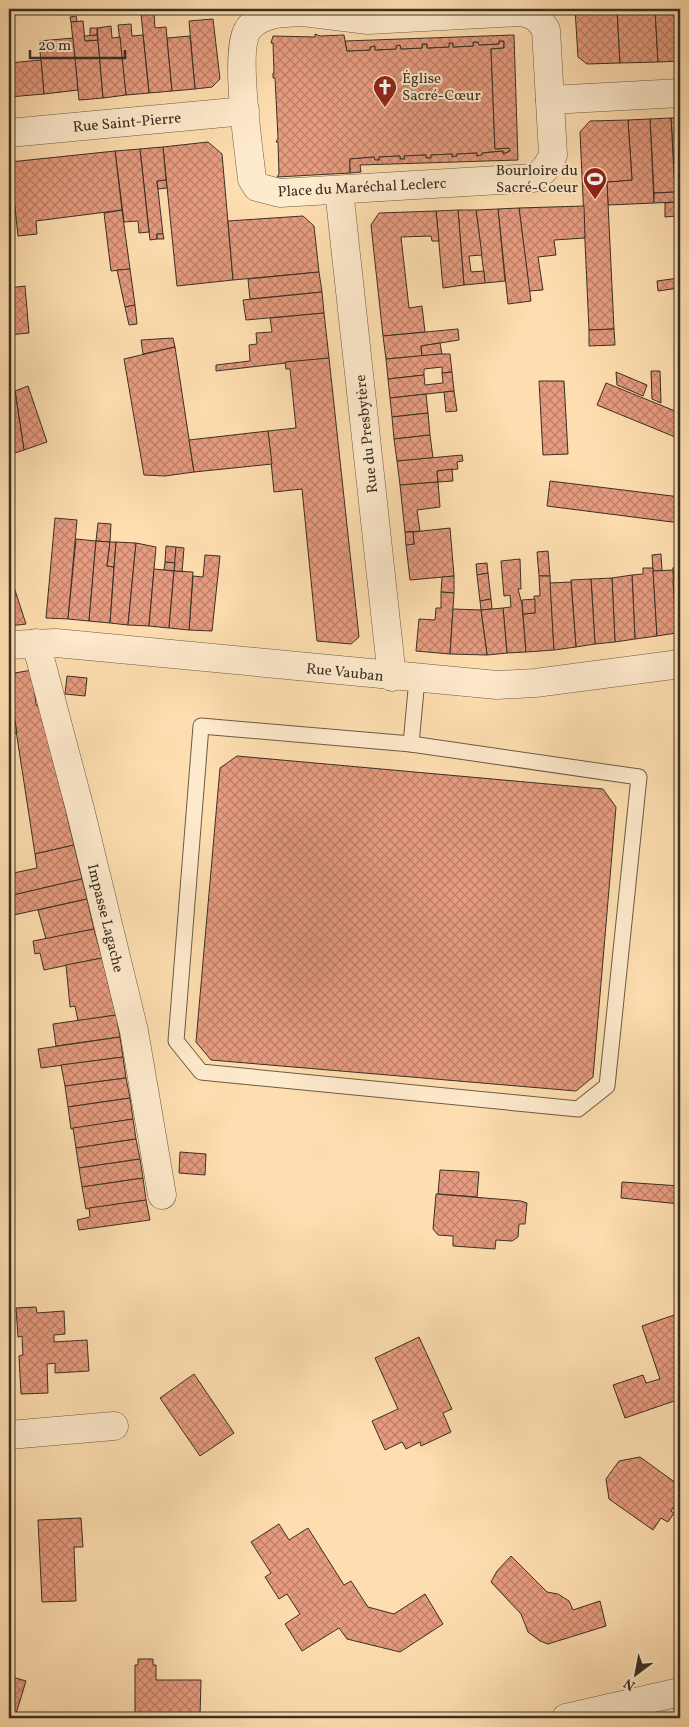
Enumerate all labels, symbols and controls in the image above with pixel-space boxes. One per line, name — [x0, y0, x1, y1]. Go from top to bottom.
scale bar — [30, 28, 125, 60]
text: 20 m — [38, 36, 71, 57]
place label: Église Sacré-Cœur — [402, 69, 481, 107]
church icon: Église Sacré-Cœur — [372, 74, 398, 108]
street label: Rue Saint-Pierre — [72, 108, 182, 139]
place label: Bourloire du Sacré-Coeur — [496, 161, 578, 199]
sports icon: Bourloire du Sacré-Coeur — [582, 166, 608, 200]
street label: Place du Maréchal Leclerc — [277, 174, 447, 203]
street label: Rue du Presbytère — [351, 374, 384, 494]
street label: Rue Vauban — [305, 659, 385, 688]
street label: Impasse Lagache — [81, 862, 128, 975]
north arrow — [612, 1650, 662, 1700]
text: N — [621, 1673, 639, 1695]

